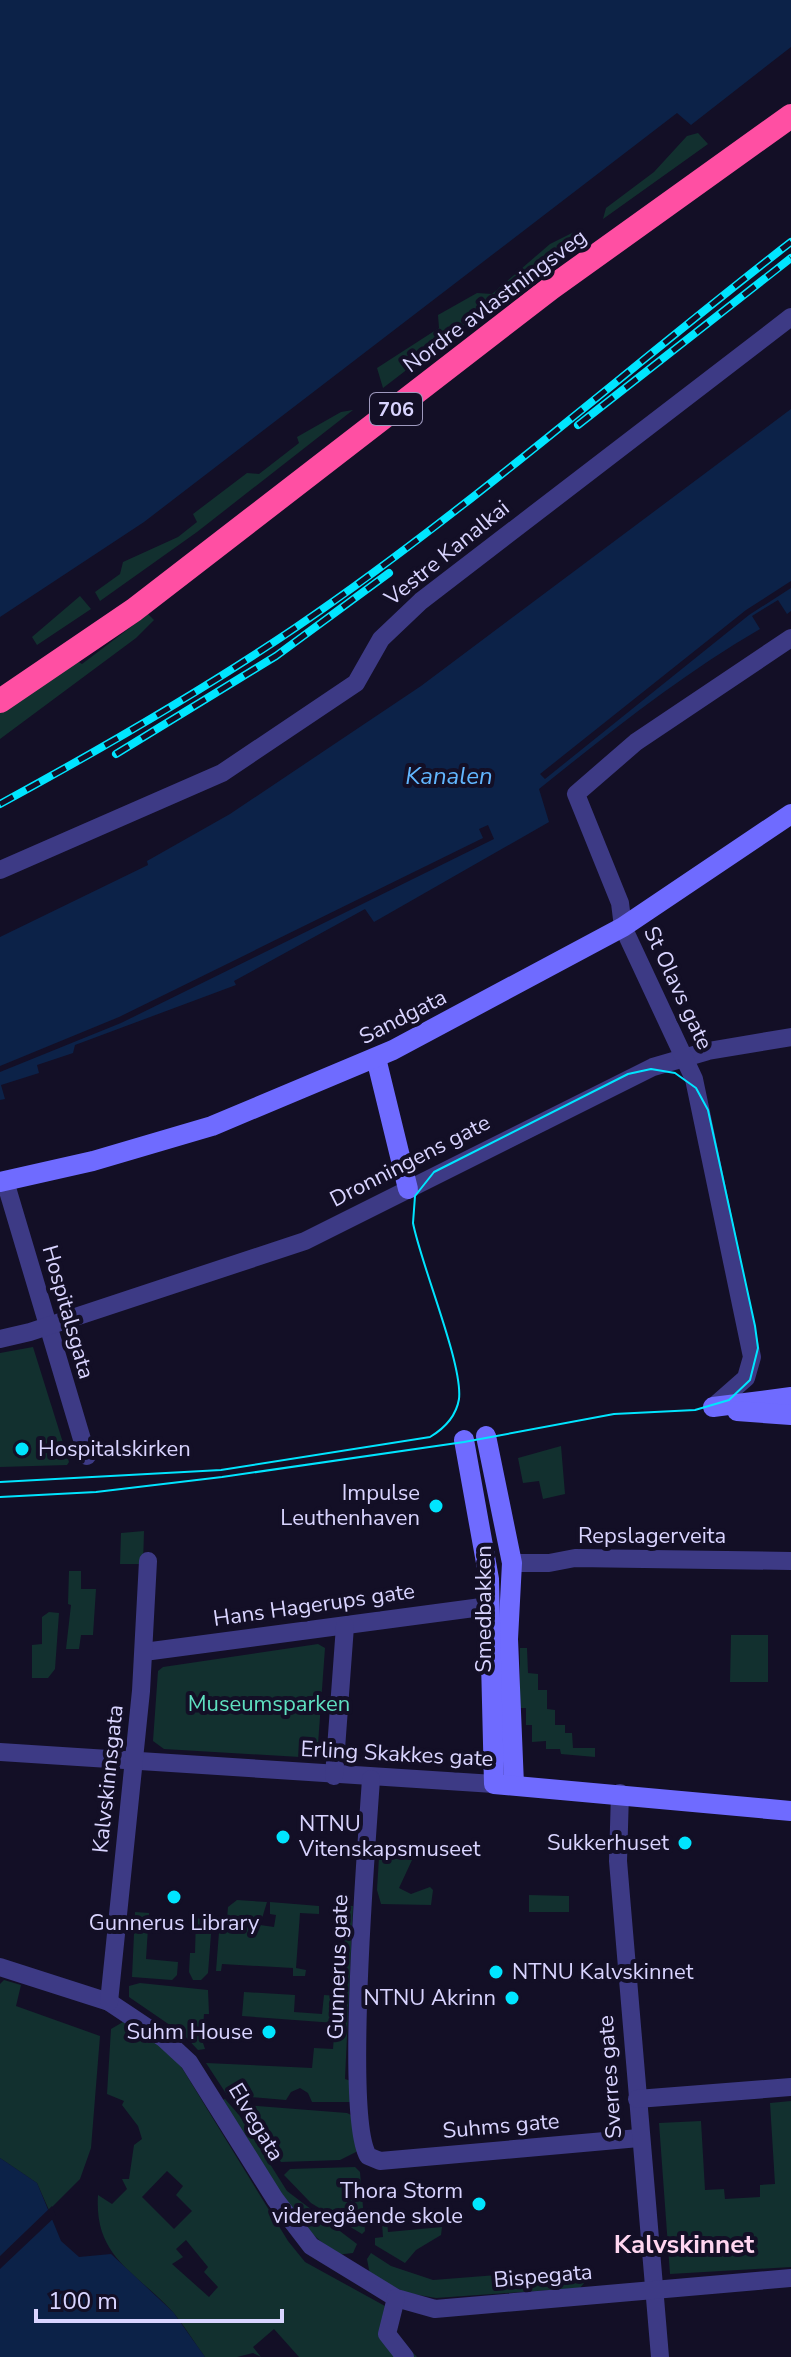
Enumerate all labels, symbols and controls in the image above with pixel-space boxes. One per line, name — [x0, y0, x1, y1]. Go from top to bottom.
street label: Nordre avlastningsveg — [397, 222, 593, 380]
road number: 706 — [370, 393, 422, 425]
street label: Vestre Kanalkai — [377, 493, 516, 613]
water label: Kanalen — [405, 760, 493, 792]
street label: St Olavs gate — [636, 921, 720, 1055]
street label: Sandgata — [354, 982, 452, 1052]
street label: Dronningens gate — [325, 1108, 495, 1214]
street label: Hospitalsgata — [35, 1242, 101, 1382]
place label: Hospitalskirken — [38, 1434, 191, 1464]
marker: Hospitalskirken — [13, 1440, 31, 1458]
place label: Impulse Leuthenhaven — [280, 1478, 420, 1533]
marker: Impulse Leuthenhaven — [427, 1497, 445, 1515]
street label: Repslagerveita — [578, 1521, 726, 1551]
street label: Smedbakken — [469, 1545, 499, 1673]
street label: Hans Hagerups gate — [211, 1576, 417, 1634]
park label: Museumsparken — [188, 1689, 350, 1719]
street label: Kalvskinnsgata — [85, 1703, 131, 1855]
street label: Erling Skakkes gate — [300, 1734, 494, 1774]
place label: NTNU Vitenskapsmuseet — [298, 1809, 481, 1864]
marker: NTNU Vitenskapsmuseet — [274, 1828, 292, 1846]
place label: Sukkerhuset — [547, 1828, 669, 1858]
marker: Sukkerhuset — [676, 1834, 694, 1852]
marker: Gunnerus Library — [165, 1888, 183, 1906]
street label: Gunnerus gate — [320, 1894, 356, 2040]
place label: Gunnerus Library — [89, 1908, 260, 1938]
place label: NTNU Kalvskinnet — [512, 1957, 694, 1987]
marker: NTNU Kalvskinnet — [487, 1963, 505, 1981]
place label: NTNU Akrinn — [364, 1983, 496, 2013]
marker: NTNU Akrinn — [503, 1989, 521, 2007]
street label: Sverres gate — [591, 2014, 629, 2140]
place label: Suhm House — [127, 2017, 253, 2047]
marker: Suhm House — [260, 2023, 278, 2041]
street label: Elvegata — [221, 2077, 291, 2167]
street label: Suhms gate — [441, 2106, 561, 2146]
place label: Thora Storm videregående skole — [272, 2176, 463, 2231]
marker: Thora Storm videregående skole — [470, 2195, 488, 2213]
district label: Kalvskinnet — [614, 2227, 755, 2262]
street label: Bispegata — [492, 2257, 594, 2295]
scale bar — [36, 2273, 282, 2323]
text: 100 m — [48, 2285, 118, 2317]

